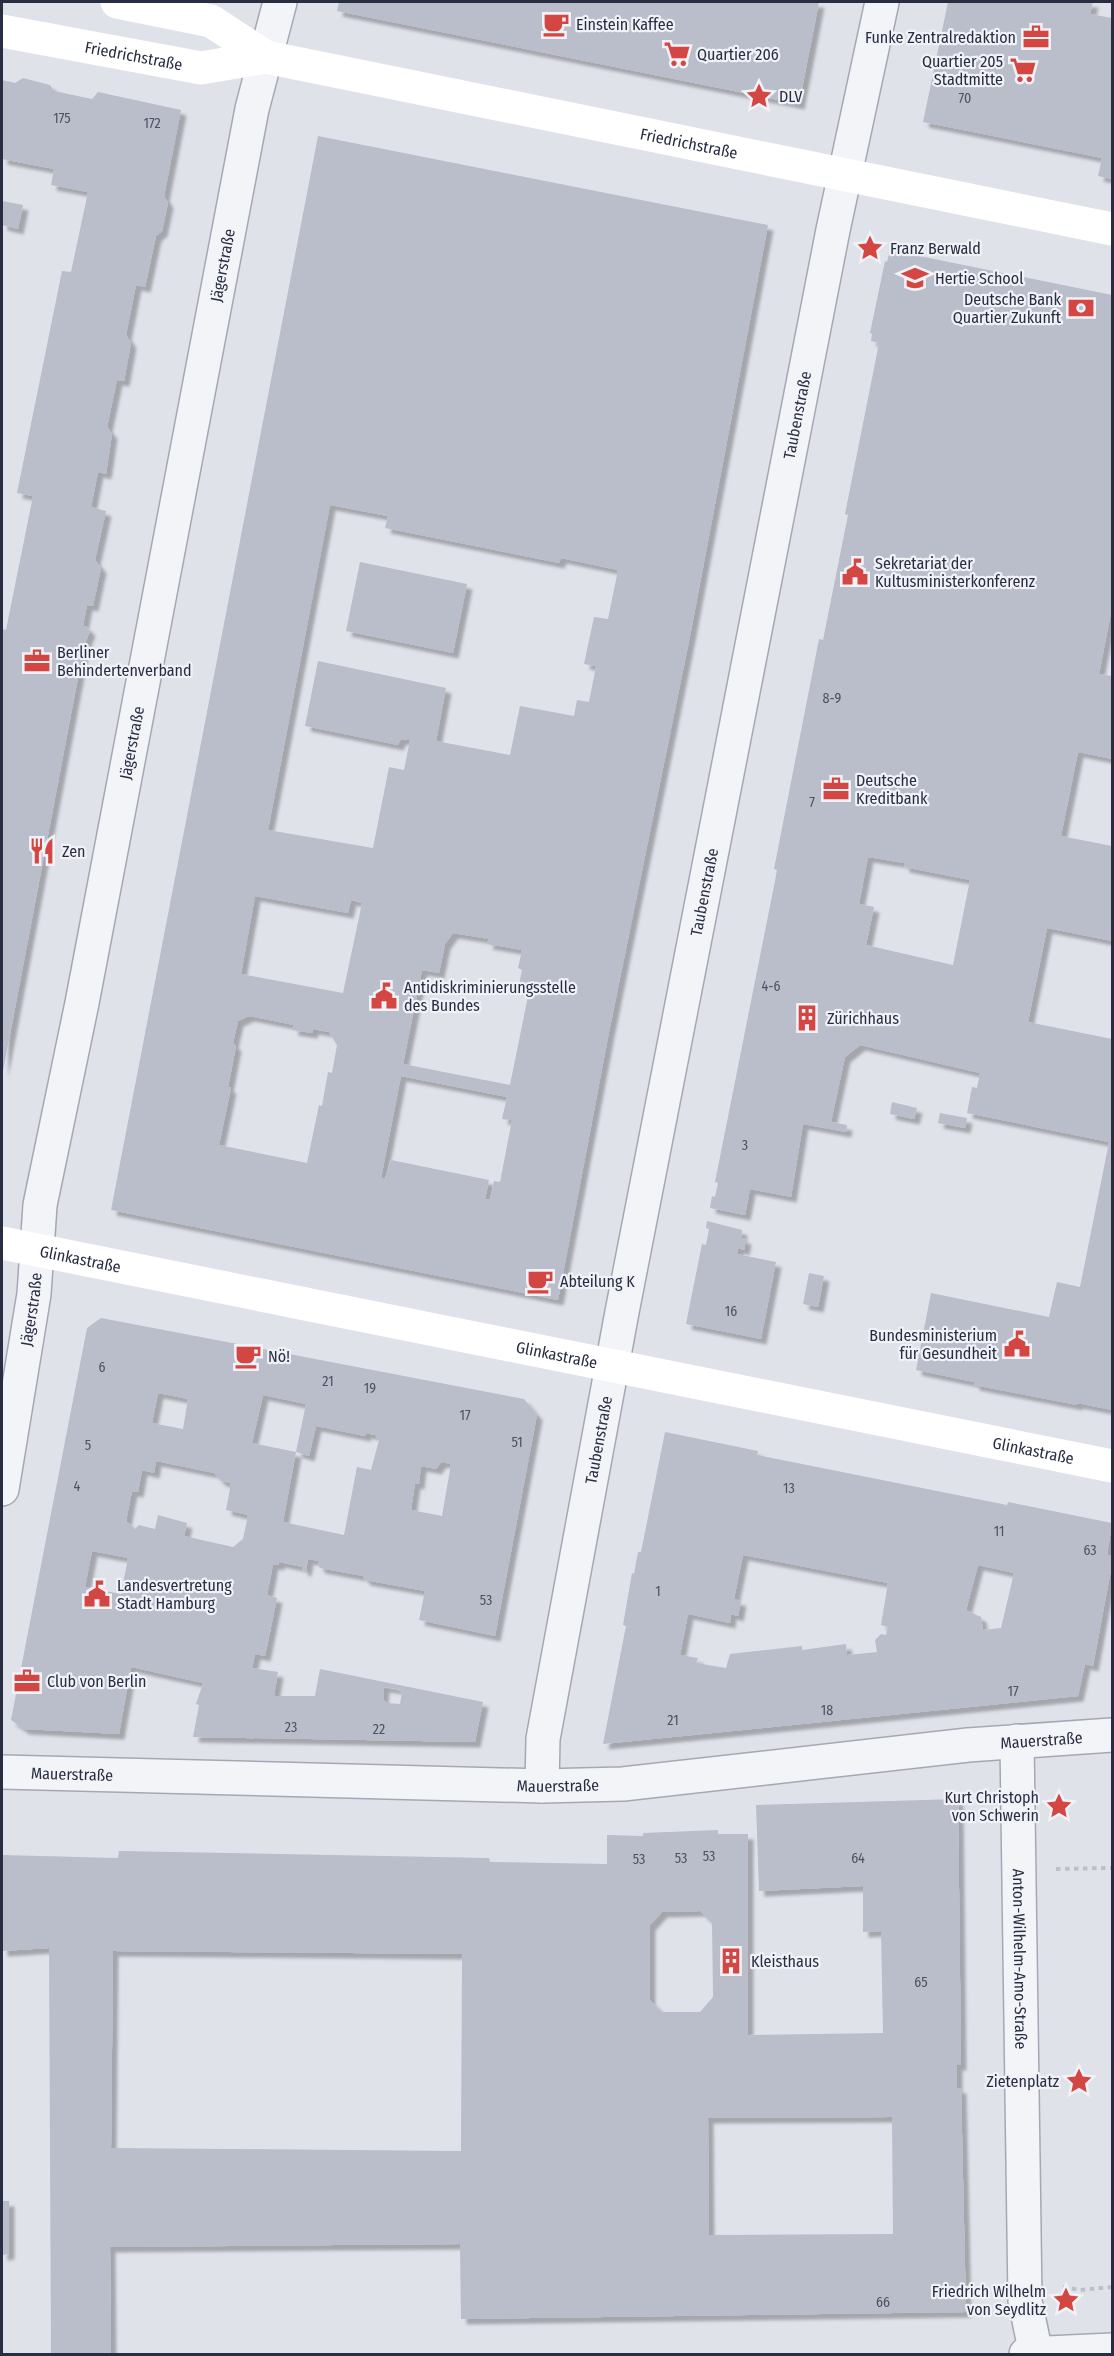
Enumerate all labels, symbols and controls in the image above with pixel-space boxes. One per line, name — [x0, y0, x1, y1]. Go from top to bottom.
cafe icon: Einstein Kaffee — [541, 9, 571, 39]
place label: Einstein Kaffee — [576, 15, 674, 34]
office icon: Funke Zentralredaktion — [1021, 22, 1051, 52]
place label: Funke Zentralredaktion — [865, 28, 1016, 47]
street label: Friedrichstraße — [83, 38, 184, 74]
supermarket icon: Quartier 206 — [662, 39, 692, 69]
place label: Quartier 206 — [697, 45, 779, 64]
place label: Quartier 205 Stadtmitte — [922, 52, 1003, 89]
supermarket icon: Quartier 205 Stadtmitte — [1008, 55, 1038, 85]
place icon: DLV — [744, 81, 774, 111]
place label: DLV — [779, 87, 803, 106]
house number: 70 — [959, 90, 971, 107]
house number: 175 — [53, 110, 71, 127]
house number: 172 — [143, 115, 161, 132]
street label: Friedrichstraße — [639, 124, 739, 163]
street label: Jägerstraße — [207, 227, 239, 304]
place icon: Franz Berwald — [855, 233, 885, 263]
place label: Franz Berwald — [890, 239, 981, 258]
school or university icon: Hertie School — [900, 263, 930, 293]
place label: Hertie School — [935, 269, 1023, 288]
place label: Deutsche Bank Quartier Zukunft — [953, 290, 1062, 327]
bank icon: Deutsche Bank Quartier Zukunft — [1066, 293, 1096, 323]
street label: Taubenstraße — [780, 370, 815, 461]
place label: Sekretariat der Kultusministerkonferenz — [875, 554, 1035, 591]
public building icon: Sekretariat der Kultusministerkonferenz — [840, 557, 870, 587]
place label: Berliner Behindertenverband — [57, 643, 192, 680]
office icon: Berliner Behindertenverband — [22, 646, 52, 676]
house number: 8-9 — [823, 690, 842, 707]
street label: Jägerstraße — [116, 705, 148, 781]
place label: Deutsche Kreditbank — [856, 771, 928, 808]
office icon: Deutsche Kreditbank — [821, 774, 851, 804]
house number: 7 — [809, 794, 815, 811]
restaurant icon: Zen — [27, 836, 57, 866]
place label: Zen — [62, 842, 86, 861]
street label: Taubenstraße — [687, 847, 722, 938]
place label: Antidiskriminierungsstelle des Bundes — [404, 978, 576, 1015]
house number: 4-6 — [762, 978, 780, 995]
public building icon: Antidiskriminierungsstelle des Bundes — [369, 981, 399, 1011]
building icon: Zürichhaus — [792, 1003, 822, 1033]
place label: Zürichhaus — [827, 1009, 899, 1028]
house number: 3 — [742, 1137, 748, 1154]
street label: Glinkastraße — [38, 1242, 123, 1277]
cafe icon: Abteilung K — [525, 1266, 555, 1296]
street label: Jägerstraße — [17, 1272, 45, 1348]
place label: Abteilung K — [560, 1272, 635, 1291]
house number: 16 — [725, 1303, 737, 1320]
place label: Bundesministerium für Gesundheit — [869, 1326, 998, 1363]
public building icon: Bundesministerium für Gesundheit — [1002, 1329, 1032, 1359]
street label: Glinkastraße — [515, 1338, 599, 1372]
cafe icon: Nö! — [233, 1341, 263, 1371]
place label: Nö! — [268, 1347, 290, 1366]
house number: 6 — [99, 1359, 106, 1376]
house number: 21 — [322, 1373, 334, 1390]
house number: 19 — [364, 1380, 376, 1397]
street label: Taubenstraße — [581, 1395, 616, 1486]
house number: 17 — [459, 1407, 471, 1424]
street label: Glinkastraße — [991, 1433, 1076, 1468]
house number: 51 — [511, 1434, 523, 1451]
house number: 5 — [85, 1437, 91, 1454]
house number: 4 — [74, 1478, 81, 1495]
house number: 13 — [783, 1480, 795, 1497]
house number: 11 — [994, 1523, 1004, 1540]
house number: 63 — [1083, 1542, 1097, 1559]
place label: Landesvertretung Stadt Hamburg — [117, 1576, 232, 1613]
public building icon: Landesvertretung Stadt Hamburg — [82, 1579, 112, 1609]
house number: 1 — [655, 1583, 661, 1600]
house number: 53 — [480, 1592, 492, 1609]
office icon: Club von Berlin — [12, 1666, 42, 1696]
place label: Club von Berlin — [47, 1672, 146, 1691]
house number: 17 — [1007, 1683, 1019, 1700]
house number: 18 — [821, 1702, 833, 1719]
house number: 21 — [667, 1712, 679, 1729]
house number: 23 — [285, 1719, 297, 1736]
house number: 22 — [373, 1721, 385, 1738]
street label: Mauerstraße — [1000, 1728, 1083, 1753]
street label: Mauerstraße — [31, 1764, 113, 1785]
street label: Mauerstraße — [516, 1776, 599, 1796]
place label: Kurt Christoph von Schwerin — [945, 1788, 1039, 1825]
place icon: Kurt Christoph von Schwerin — [1044, 1791, 1074, 1821]
house number: 53 — [703, 1848, 715, 1865]
house number: 53 — [675, 1850, 687, 1867]
house number: 64 — [851, 1850, 865, 1867]
house number: 53 — [633, 1851, 645, 1868]
street label: Anton-Wilhelm-Amo-Straße — [1009, 1869, 1030, 2049]
building icon: Kleisthaus — [716, 1946, 746, 1976]
place label: Kleisthaus — [751, 1952, 819, 1971]
house number: 65 — [914, 1974, 928, 1991]
place icon: Zietenplatz — [1064, 2066, 1094, 2096]
place label: Zietenplatz — [986, 2072, 1059, 2091]
place label: Friedrich Wilhelm von Seydlitz — [932, 2282, 1046, 2319]
place icon: Friedrich Wilhelm von Seydlitz — [1051, 2285, 1081, 2315]
house number: 66 — [876, 2294, 890, 2311]

